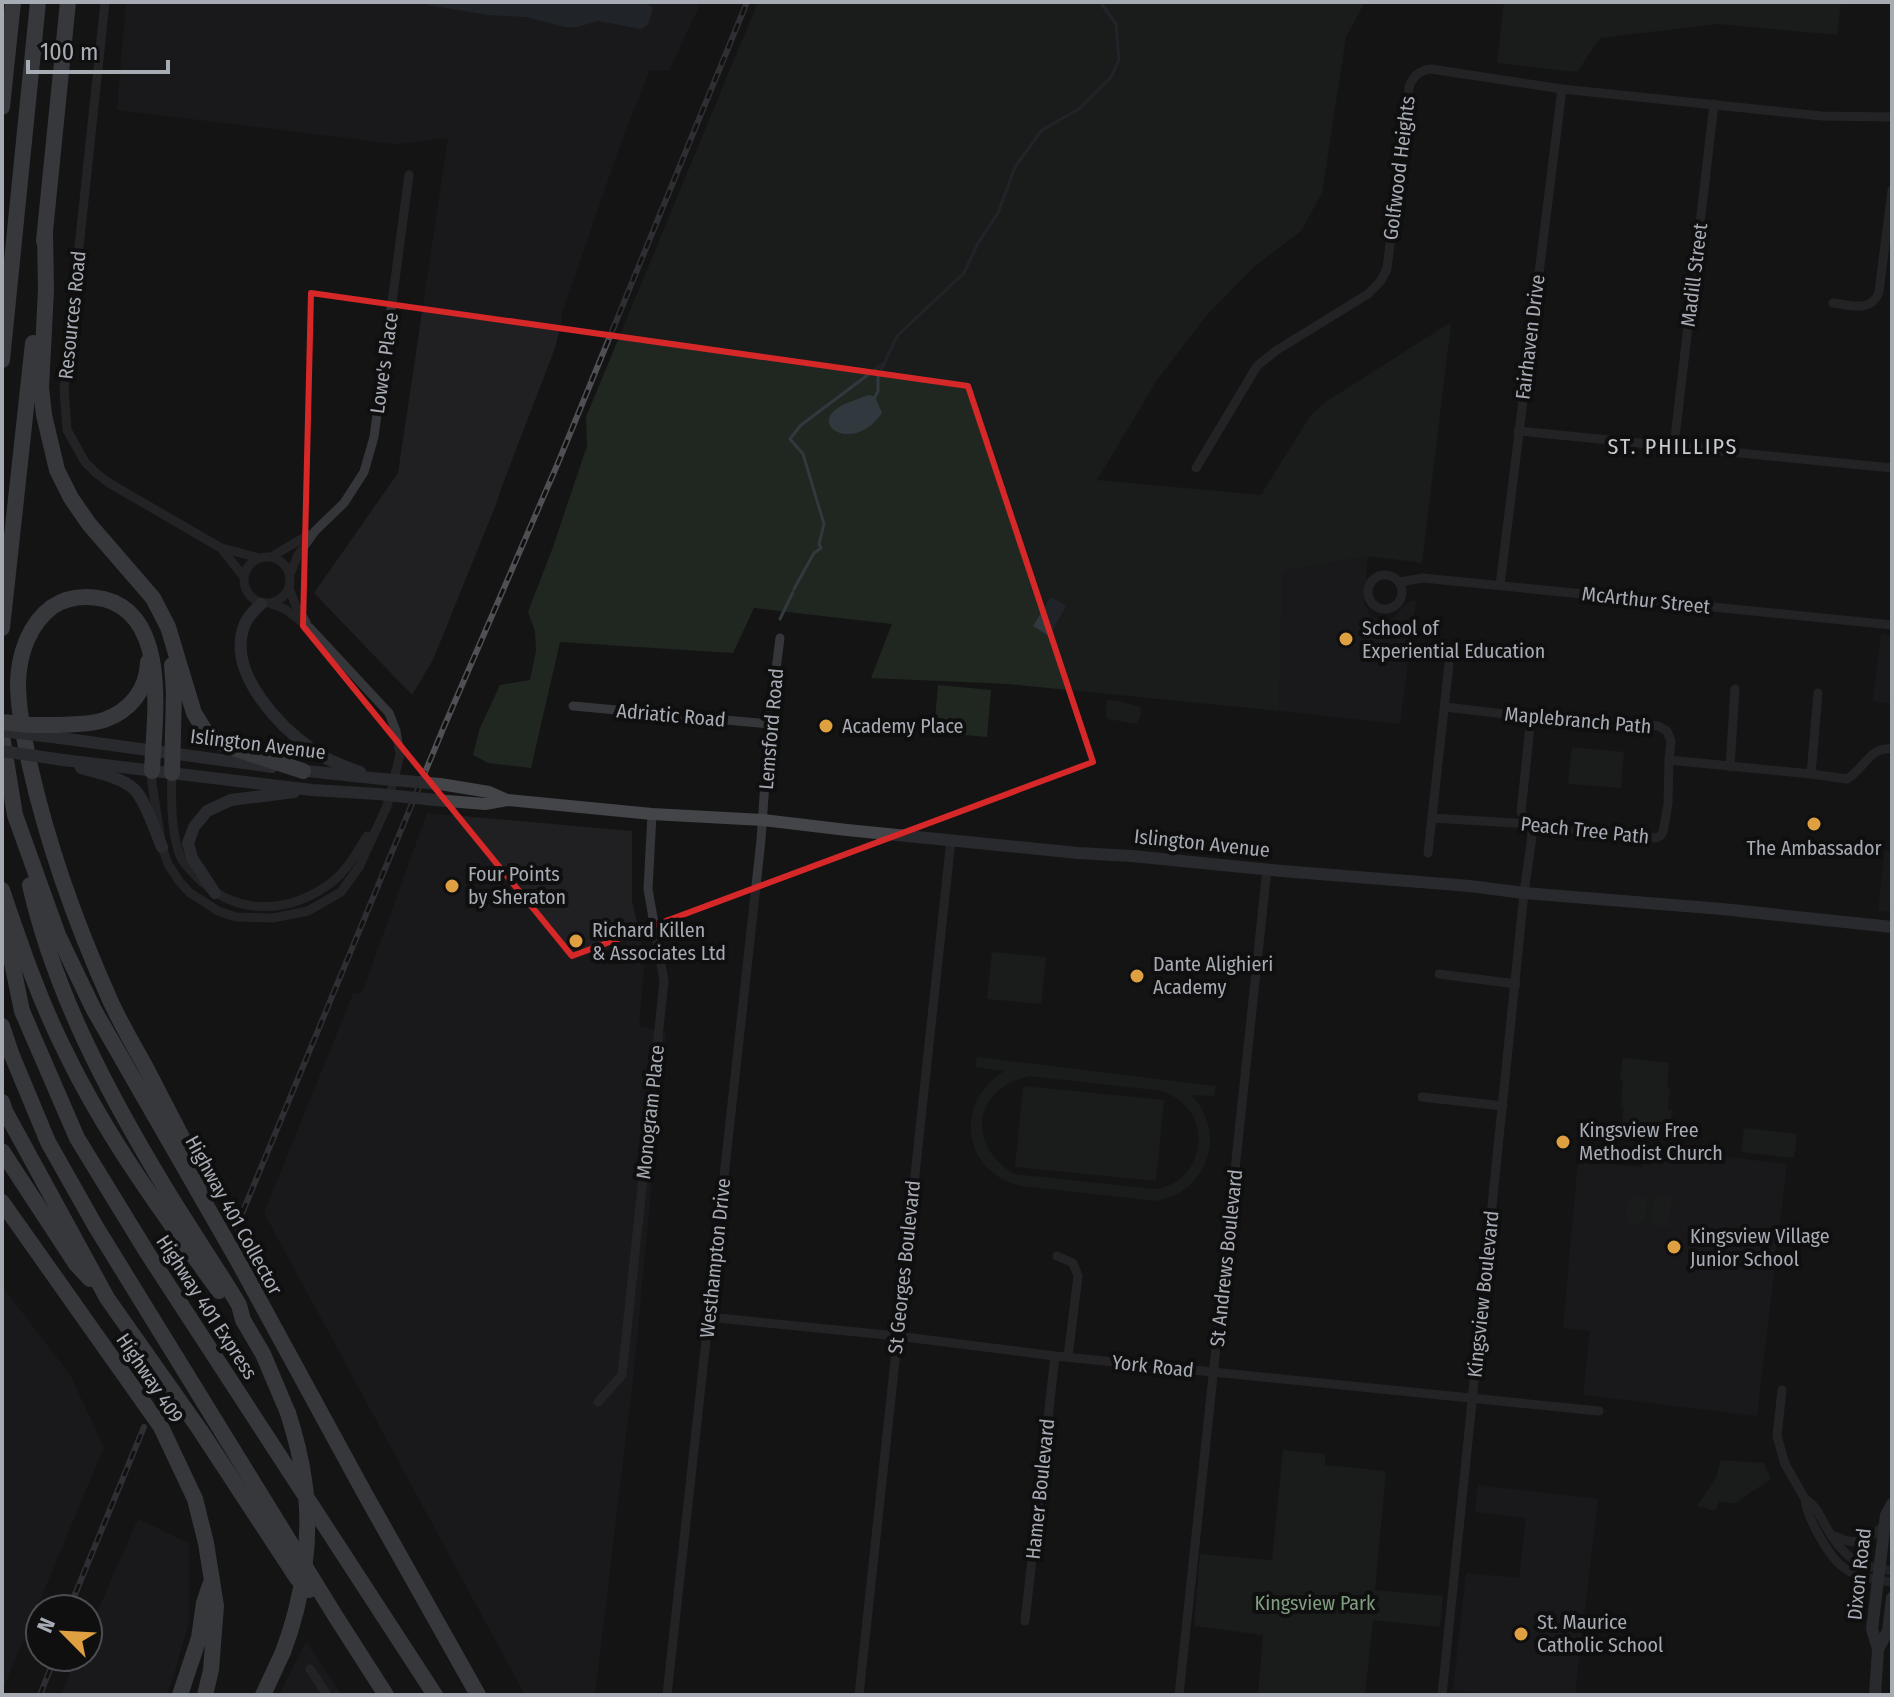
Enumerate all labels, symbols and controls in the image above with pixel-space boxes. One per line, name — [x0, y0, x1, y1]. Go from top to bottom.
scale bar — [28, 24, 168, 74]
text: 100 m — [40, 38, 98, 66]
street label: Golfwood Heights — [1378, 95, 1420, 241]
street label: Madill Street — [1676, 221, 1712, 328]
street label: Resources Road — [53, 250, 91, 380]
street label: Fairhaven Drive — [1510, 273, 1550, 401]
street label: Lowe's Place — [365, 311, 403, 415]
district label: ST. PHILLIPS — [1608, 433, 1739, 460]
street label: McArthur Street — [1581, 581, 1712, 619]
place label: School of Experiential Education — [1362, 616, 1545, 663]
marker: School of Experiential Education — [1337, 630, 1355, 648]
street label: Lemsford Road — [754, 667, 788, 791]
street label: Adriatic Road — [615, 698, 727, 732]
street label: Maplebranch Path — [1504, 702, 1652, 738]
place label: Academy Place — [842, 714, 963, 738]
marker: Academy Place — [817, 717, 835, 735]
street label: Islington Avenue — [189, 724, 327, 764]
street label: Peach Tree Path — [1520, 811, 1650, 849]
marker: The Ambassador — [1805, 815, 1823, 833]
street label: Islington Avenue — [1133, 824, 1271, 862]
place label: The Ambassador — [1746, 836, 1882, 860]
place label: Four Points by Sheraton — [468, 862, 566, 909]
marker: Four Points by Sheraton — [443, 877, 461, 895]
place label: Richard Killen & Associates Ltd — [592, 918, 726, 965]
marker: Richard Killen & Associates Ltd — [567, 932, 585, 950]
place label: Dante Alighieri Academy — [1153, 952, 1273, 999]
marker: Dante Alighieri Academy — [1128, 967, 1146, 985]
street label: Monogram Place — [631, 1044, 669, 1180]
place label: Kingsview Free Methodist Church — [1579, 1118, 1723, 1165]
street label: Highway 401 Collector — [180, 1131, 288, 1299]
marker: Kingsview Free Methodist Church — [1554, 1133, 1572, 1151]
street label: St Andrews Boulevard — [1205, 1168, 1247, 1348]
street label: Westhampton Drive — [695, 1177, 735, 1339]
street label: St Georges Boulevard — [883, 1179, 925, 1355]
street label: Kingsview Boulevard — [1462, 1209, 1504, 1379]
place label: Kingsview Village Junior School — [1690, 1224, 1830, 1271]
street label: Highway 401 Express — [151, 1230, 263, 1384]
marker: Kingsview Village Junior School — [1665, 1238, 1683, 1256]
street label: Highway 409 — [111, 1329, 189, 1427]
street label: York Road — [1111, 1350, 1195, 1382]
street label: Hamer Boulevard — [1021, 1417, 1059, 1561]
street label: Dixon Road — [1842, 1527, 1876, 1621]
park label: Kingsview Park — [1255, 1591, 1376, 1615]
north arrow — [24, 1593, 104, 1673]
place label: St. Maurice Catholic School — [1537, 1610, 1663, 1657]
text: N — [31, 1614, 61, 1637]
marker: St. Maurice Catholic School — [1512, 1625, 1530, 1643]

